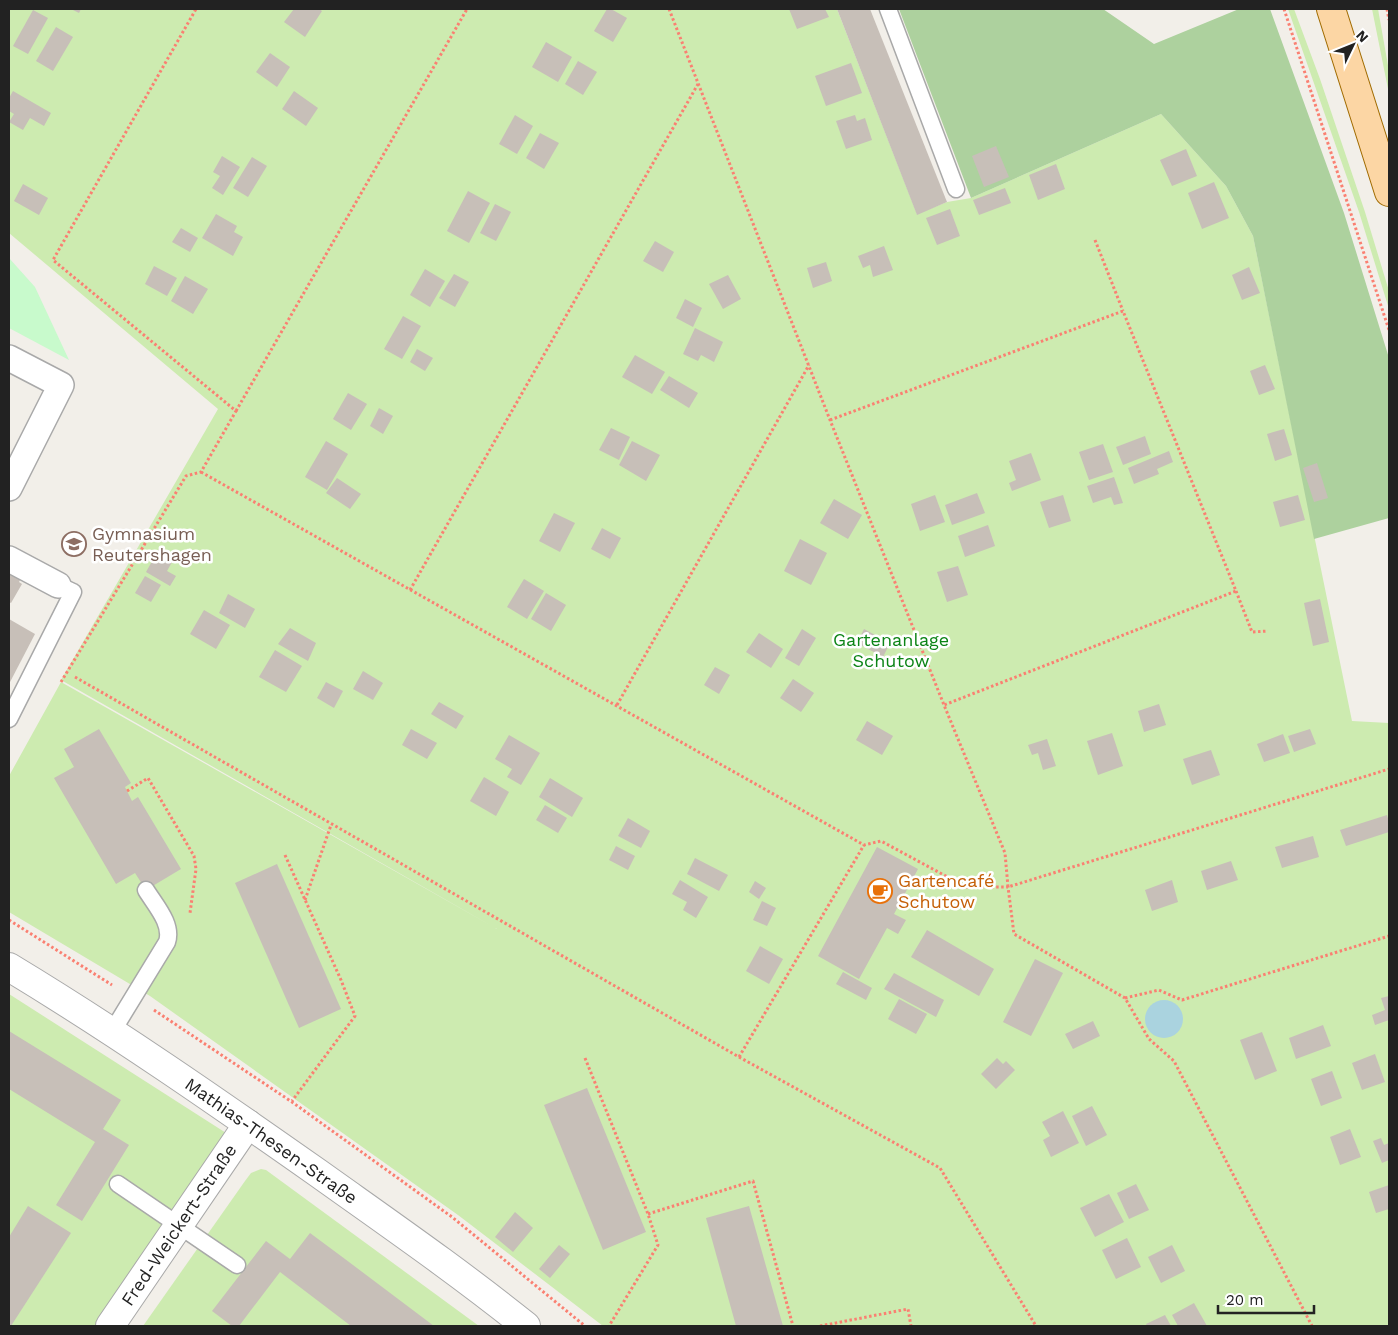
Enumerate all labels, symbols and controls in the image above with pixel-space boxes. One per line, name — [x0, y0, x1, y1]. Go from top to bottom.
north arrow — [1328, 20, 1378, 70]
text: N — [1353, 27, 1372, 45]
place label: Gymnasium Reutershagen — [92, 523, 212, 565]
school or university icon: Gymnasium Reutershagen — [61, 531, 87, 557]
park label: Gartenanlage Schutow — [833, 629, 949, 671]
place label: Gartencafé Schutow — [898, 870, 994, 912]
cafe icon: Gartencafé Schutow — [867, 878, 893, 904]
street label: Mathias-Thesen-Straße — [181, 1073, 361, 1208]
street label: Fred-Weickert-Straße — [117, 1140, 241, 1310]
scale bar — [1218, 1282, 1314, 1314]
text: 20 m — [1226, 1291, 1264, 1309]

